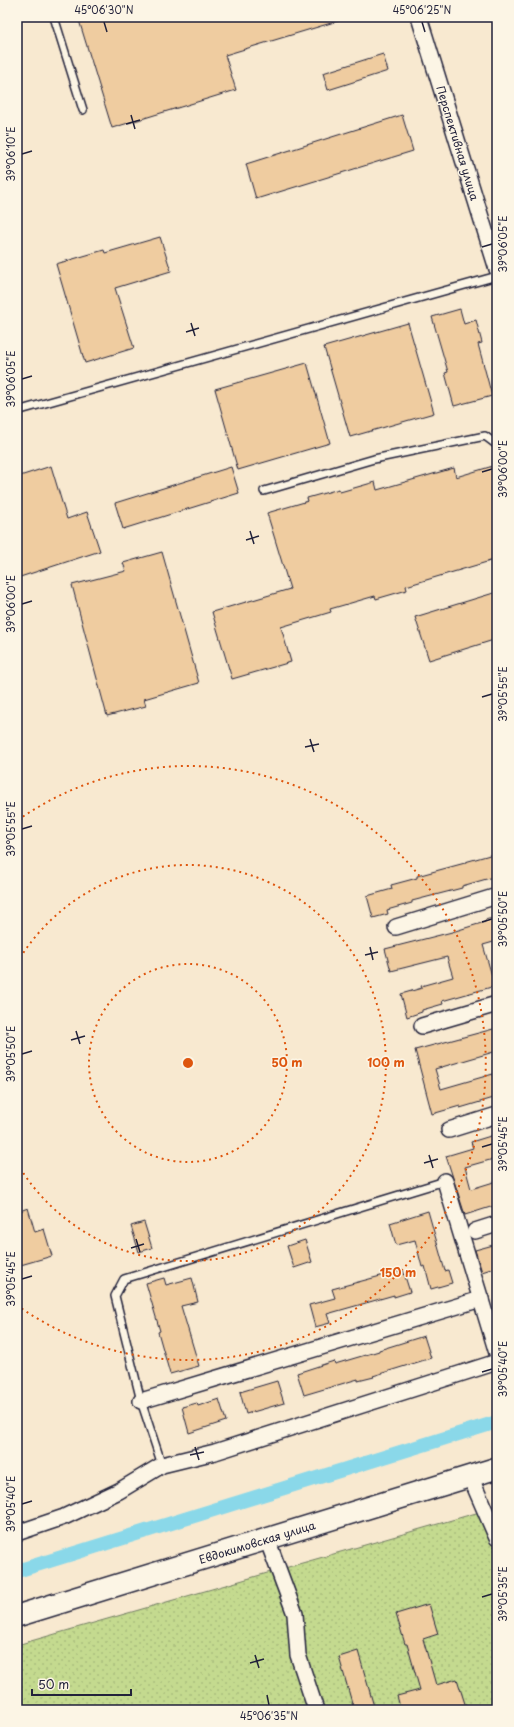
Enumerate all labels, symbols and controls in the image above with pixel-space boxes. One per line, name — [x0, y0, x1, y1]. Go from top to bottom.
text: 45°06'30"N — [74, 2, 134, 17]
text: 45°06'25"N — [393, 2, 451, 17]
street label: Перспективная улица — [432, 83, 484, 203]
text: 39°06'10"E — [3, 126, 18, 182]
text: 39°06'05"E — [495, 216, 510, 272]
text: 39°06'05"E — [3, 351, 18, 407]
text: 39°06'00"E — [495, 440, 510, 498]
text: 39°06'00"E — [3, 575, 18, 633]
text: 39°05'55"E — [495, 666, 510, 722]
text: 39°05'55"E — [3, 801, 18, 857]
text: 39°05'50"E — [495, 891, 510, 947]
text: 39°05'50"E — [3, 1026, 18, 1082]
text: 50 m — [271, 1053, 303, 1071]
text: 100 m — [367, 1053, 405, 1071]
centre of rings — [181, 1056, 195, 1070]
text: 39°05'45"E — [495, 1116, 510, 1172]
text: 39°05'45"E — [3, 1251, 18, 1307]
text: 150 m — [380, 1263, 416, 1281]
text: 39°05'40"E — [495, 1341, 510, 1397]
text: 39°05'40"E — [3, 1476, 18, 1532]
street label: Евдокимовская улица — [197, 1516, 317, 1568]
text: 39°05'35"E — [495, 1566, 510, 1622]
scale bar — [32, 1671, 131, 1697]
text: 50 m — [38, 1675, 69, 1693]
text: 45°06'35"N — [240, 1708, 298, 1723]

